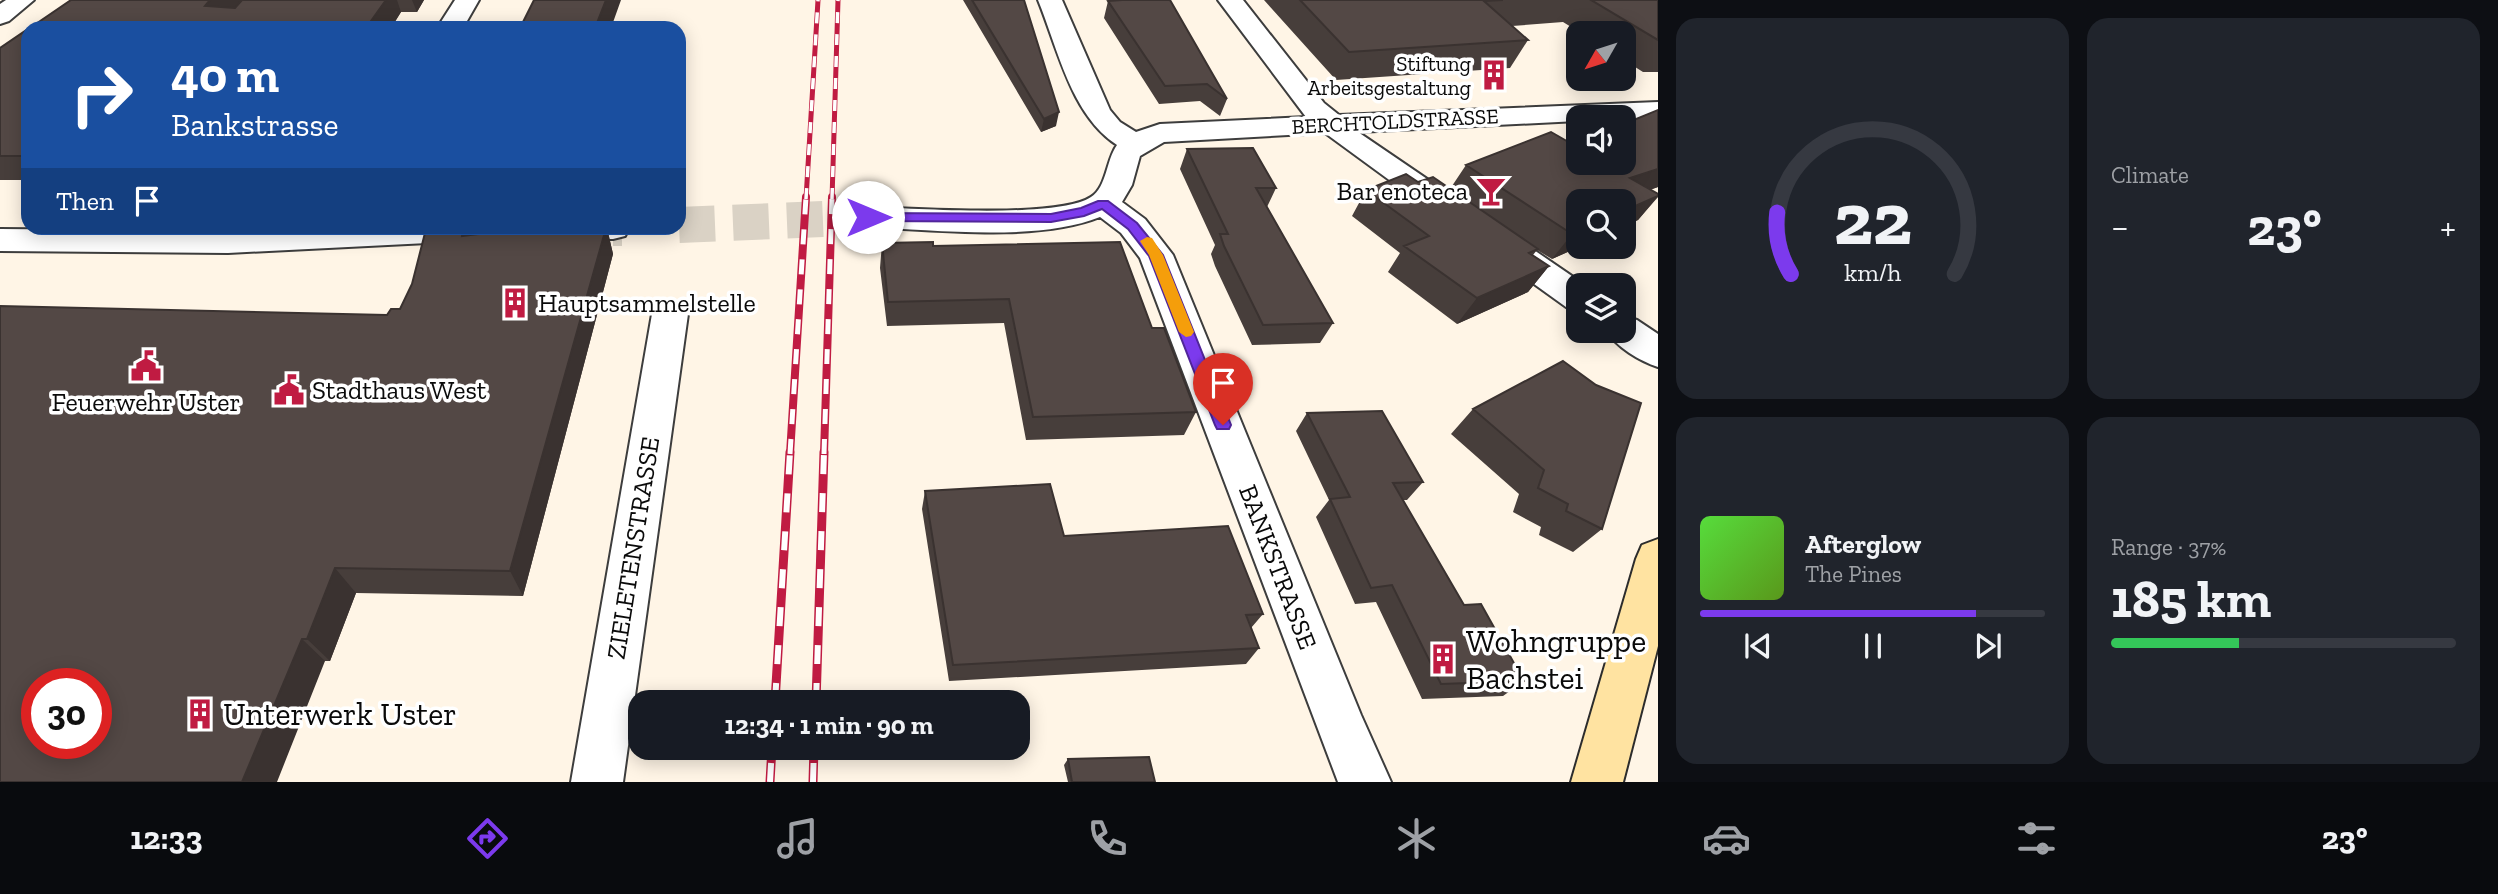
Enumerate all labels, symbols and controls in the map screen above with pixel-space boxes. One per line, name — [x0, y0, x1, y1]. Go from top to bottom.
north arrow — [1566, 21, 1636, 91]
map controls — [1566, 21, 1636, 343]
text: 40 m — [171, 46, 279, 105]
icon: right — [56, 49, 147, 140]
place label: Stiftung Arbeitsgestaltung — [1307, 51, 1471, 100]
building icon: Stiftung Arbeitsgestaltung — [1477, 58, 1511, 92]
street label: BERCHTOLDSTRASSE — [1291, 103, 1499, 139]
button: sound — [1566, 105, 1636, 175]
text: Bankstrasse — [171, 106, 339, 144]
text: Climate — [2111, 161, 2189, 189]
bar icon: Bar enoteca — [1474, 174, 1508, 208]
place label: Bar enoteca — [1336, 175, 1468, 207]
text: 22 — [1833, 176, 1912, 264]
position arrow — [831, 180, 905, 254]
icon: arrive — [128, 182, 166, 220]
text: Then — [56, 185, 114, 217]
button: search — [1566, 189, 1636, 259]
text: 23° — [2247, 196, 2322, 258]
text: − — [2111, 204, 2129, 250]
text: + — [2440, 204, 2456, 250]
text: km/h — [1844, 257, 1901, 287]
button: layers — [1566, 273, 1636, 343]
building icon: Hauptsammelstelle — [498, 286, 532, 320]
place label: Hauptsammelstelle — [538, 287, 756, 319]
public building icon: Feuerwehr Uster — [129, 349, 163, 383]
pin — [1193, 353, 1253, 425]
icon: arrive — [1204, 364, 1242, 402]
public building icon: Stadthaus West — [272, 373, 306, 407]
place label: Stadthaus West — [312, 374, 487, 406]
place label: Feuerwehr Uster — [52, 386, 240, 418]
street label: ZIELETENSTRASSE — [600, 435, 666, 661]
street label: BANKSTRASSE — [1232, 480, 1324, 654]
text: Afterglow — [1805, 528, 1921, 560]
text: Range · 37% — [2111, 533, 2226, 561]
text: The Pines — [1805, 560, 1902, 588]
text: 185 km — [2111, 568, 2271, 630]
place label: Wohngruppe Bachstei — [1466, 622, 1646, 697]
icon: previous — [1739, 627, 1777, 665]
icon: pause — [1854, 627, 1892, 665]
icon: next — [1969, 627, 2007, 665]
building icon: Wohngruppe Bachstei — [1426, 642, 1460, 676]
speed limit sign: 30 — [21, 668, 112, 759]
place label: Unterwerk Uster — [223, 695, 457, 733]
building icon: Unterwerk Uster — [183, 697, 217, 731]
text: 12:34 · 1 min · 90 m — [725, 709, 933, 741]
icon: directions — [463, 814, 512, 863]
icon: music — [773, 814, 822, 863]
icon: phone — [1083, 814, 1132, 863]
icon: climate — [1392, 814, 1441, 863]
icon: car — [1702, 814, 1751, 863]
icon: filters — [2012, 814, 2061, 863]
text: 12:33 — [130, 819, 203, 857]
text: 23° — [2322, 819, 2368, 857]

